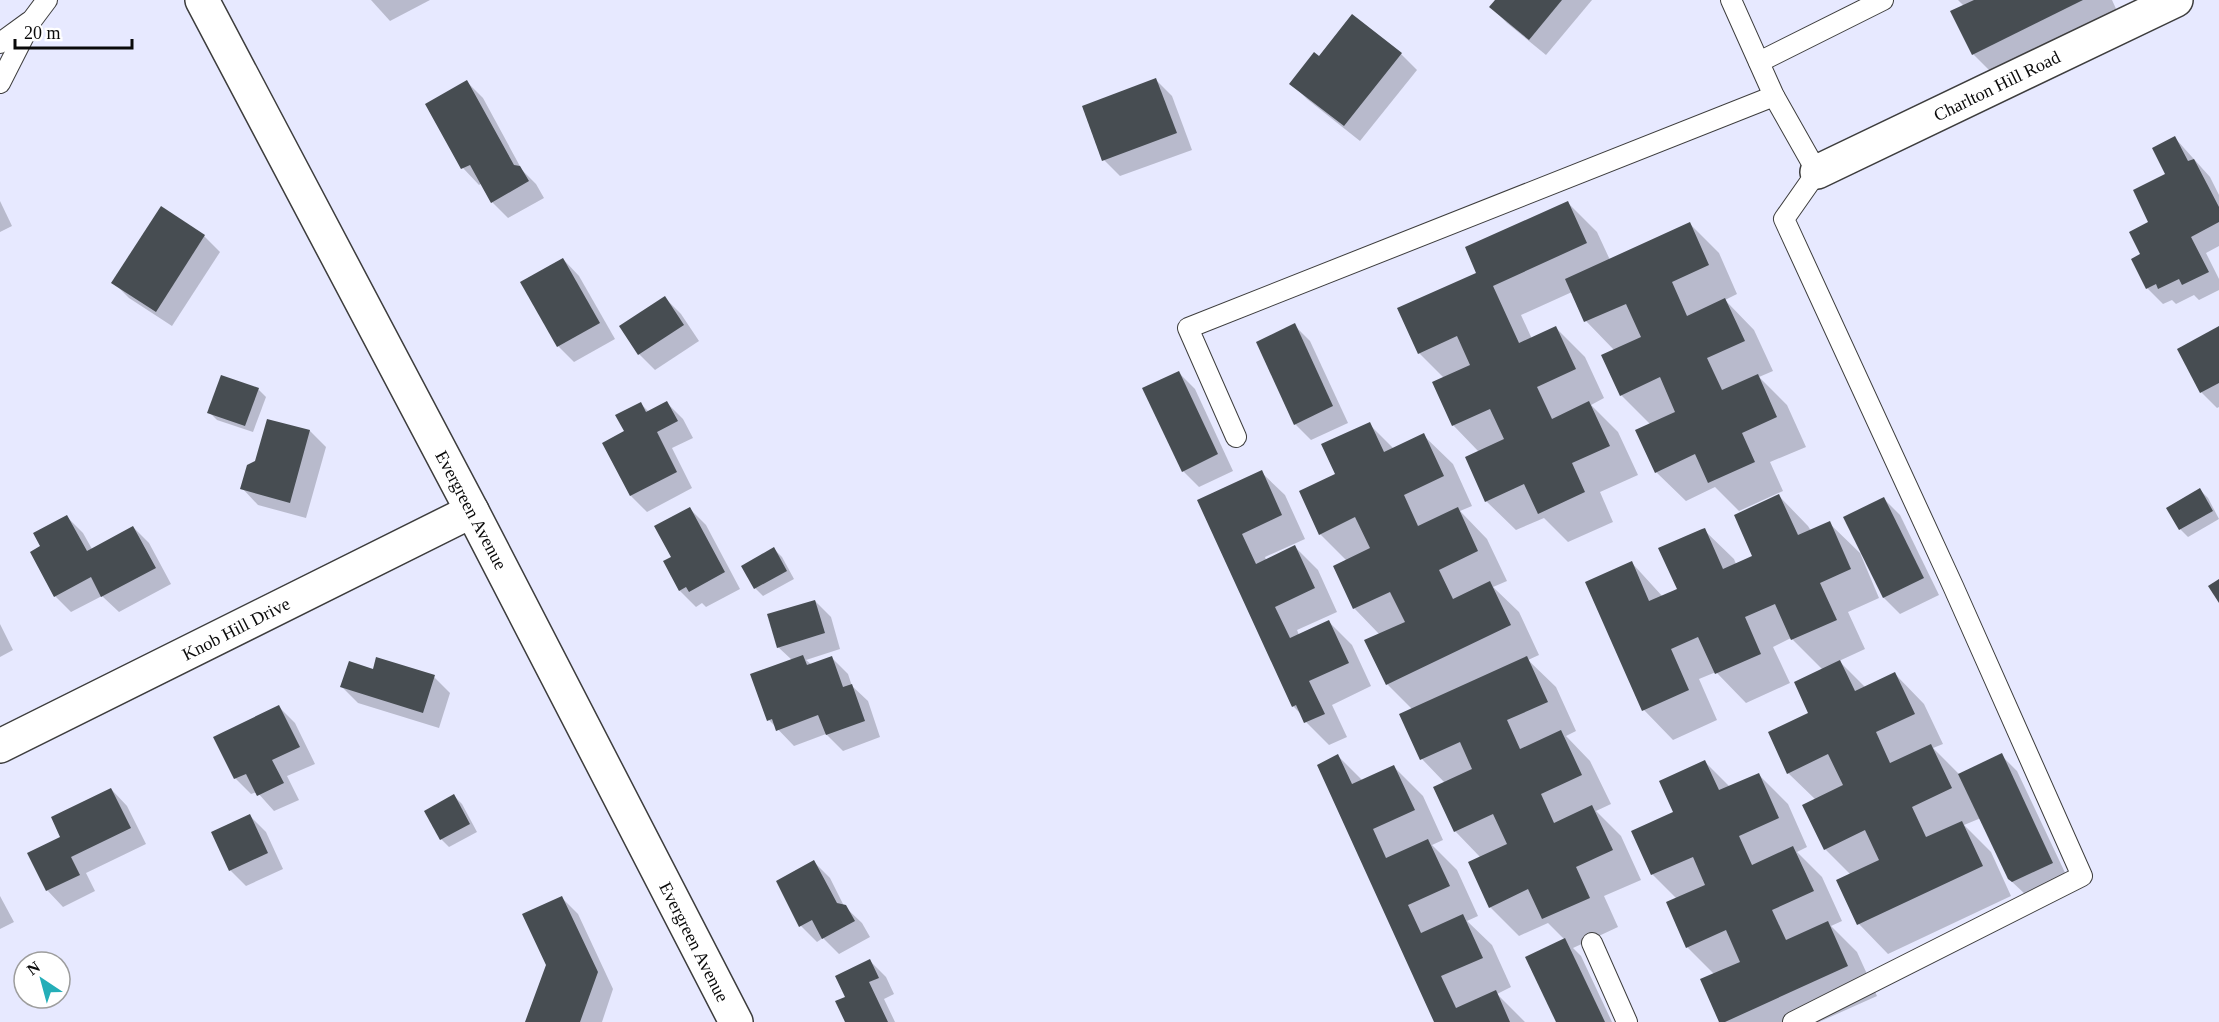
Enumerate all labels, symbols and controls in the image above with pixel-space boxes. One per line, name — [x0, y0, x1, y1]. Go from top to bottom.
scale bar — [15, 12, 132, 50]
text: 20 m — [24, 23, 61, 43]
street label: Charlton Hill Road — [1931, 47, 2063, 125]
street label: Evergreen Avenue — [431, 447, 511, 573]
street label: Knob Hill Drive — [179, 593, 293, 665]
street label: Evergreen Avenue — [655, 879, 733, 1005]
north arrow — [12, 950, 72, 1010]
text: N — [24, 958, 44, 979]

